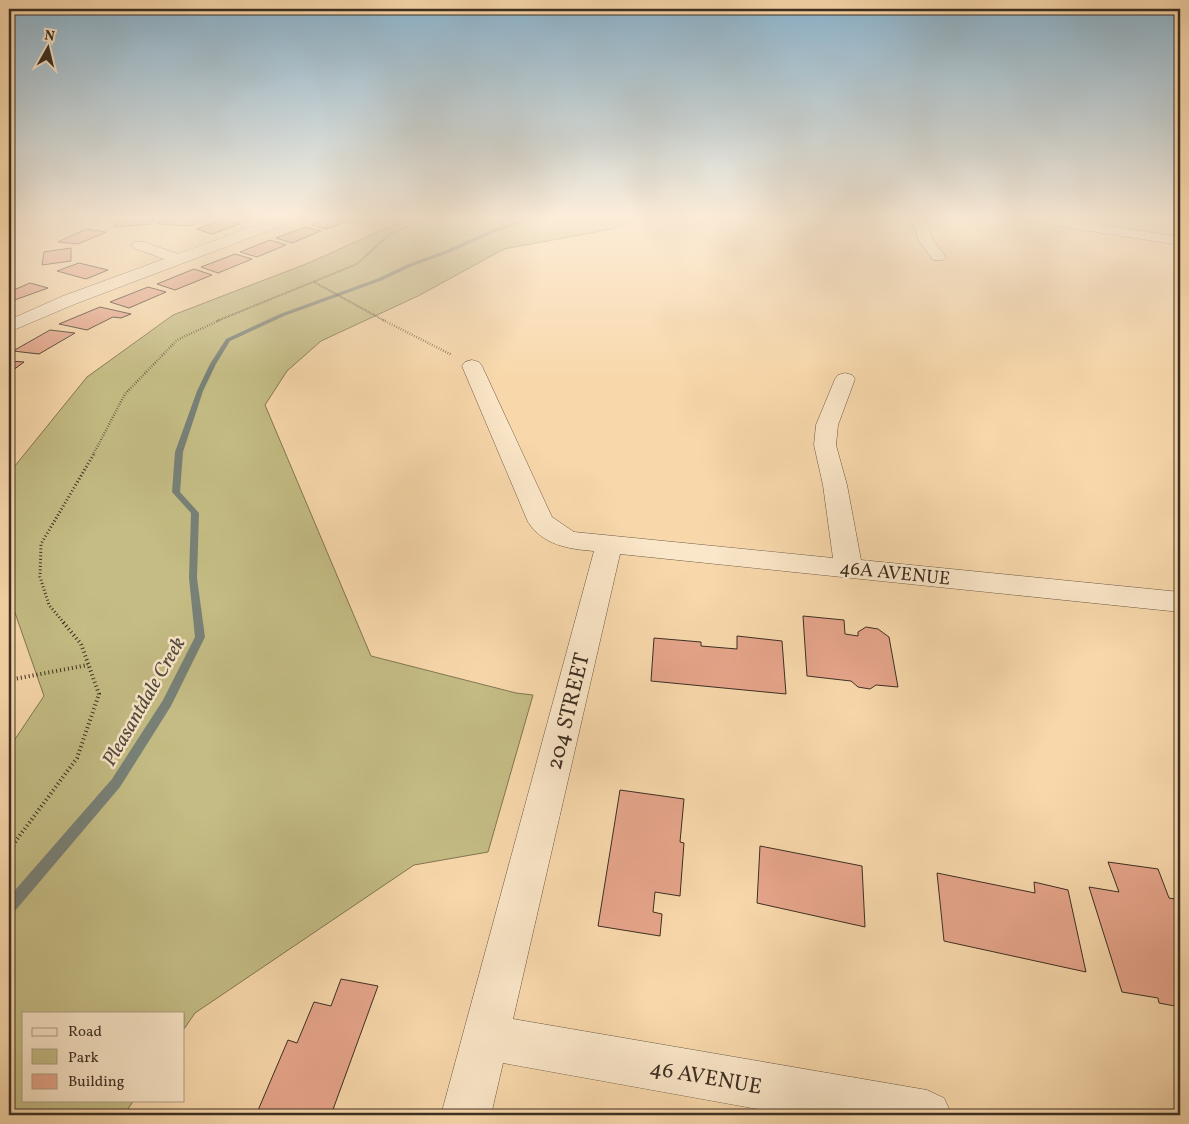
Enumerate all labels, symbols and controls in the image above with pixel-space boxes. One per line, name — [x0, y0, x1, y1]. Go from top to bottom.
north arrow — [22, 22, 72, 72]
text: N — [43, 26, 56, 47]
street label: 46A AVENUE — [838, 555, 951, 593]
water label: Pleasantdale Creek — [96, 632, 193, 772]
street label: 204 STREET — [540, 650, 599, 773]
legend — [22, 1012, 185, 1102]
text: Road — [68, 1022, 102, 1043]
text: Park — [68, 1048, 99, 1069]
street label: 46 AVENUE — [647, 1053, 764, 1104]
text: Building — [68, 1072, 125, 1093]

